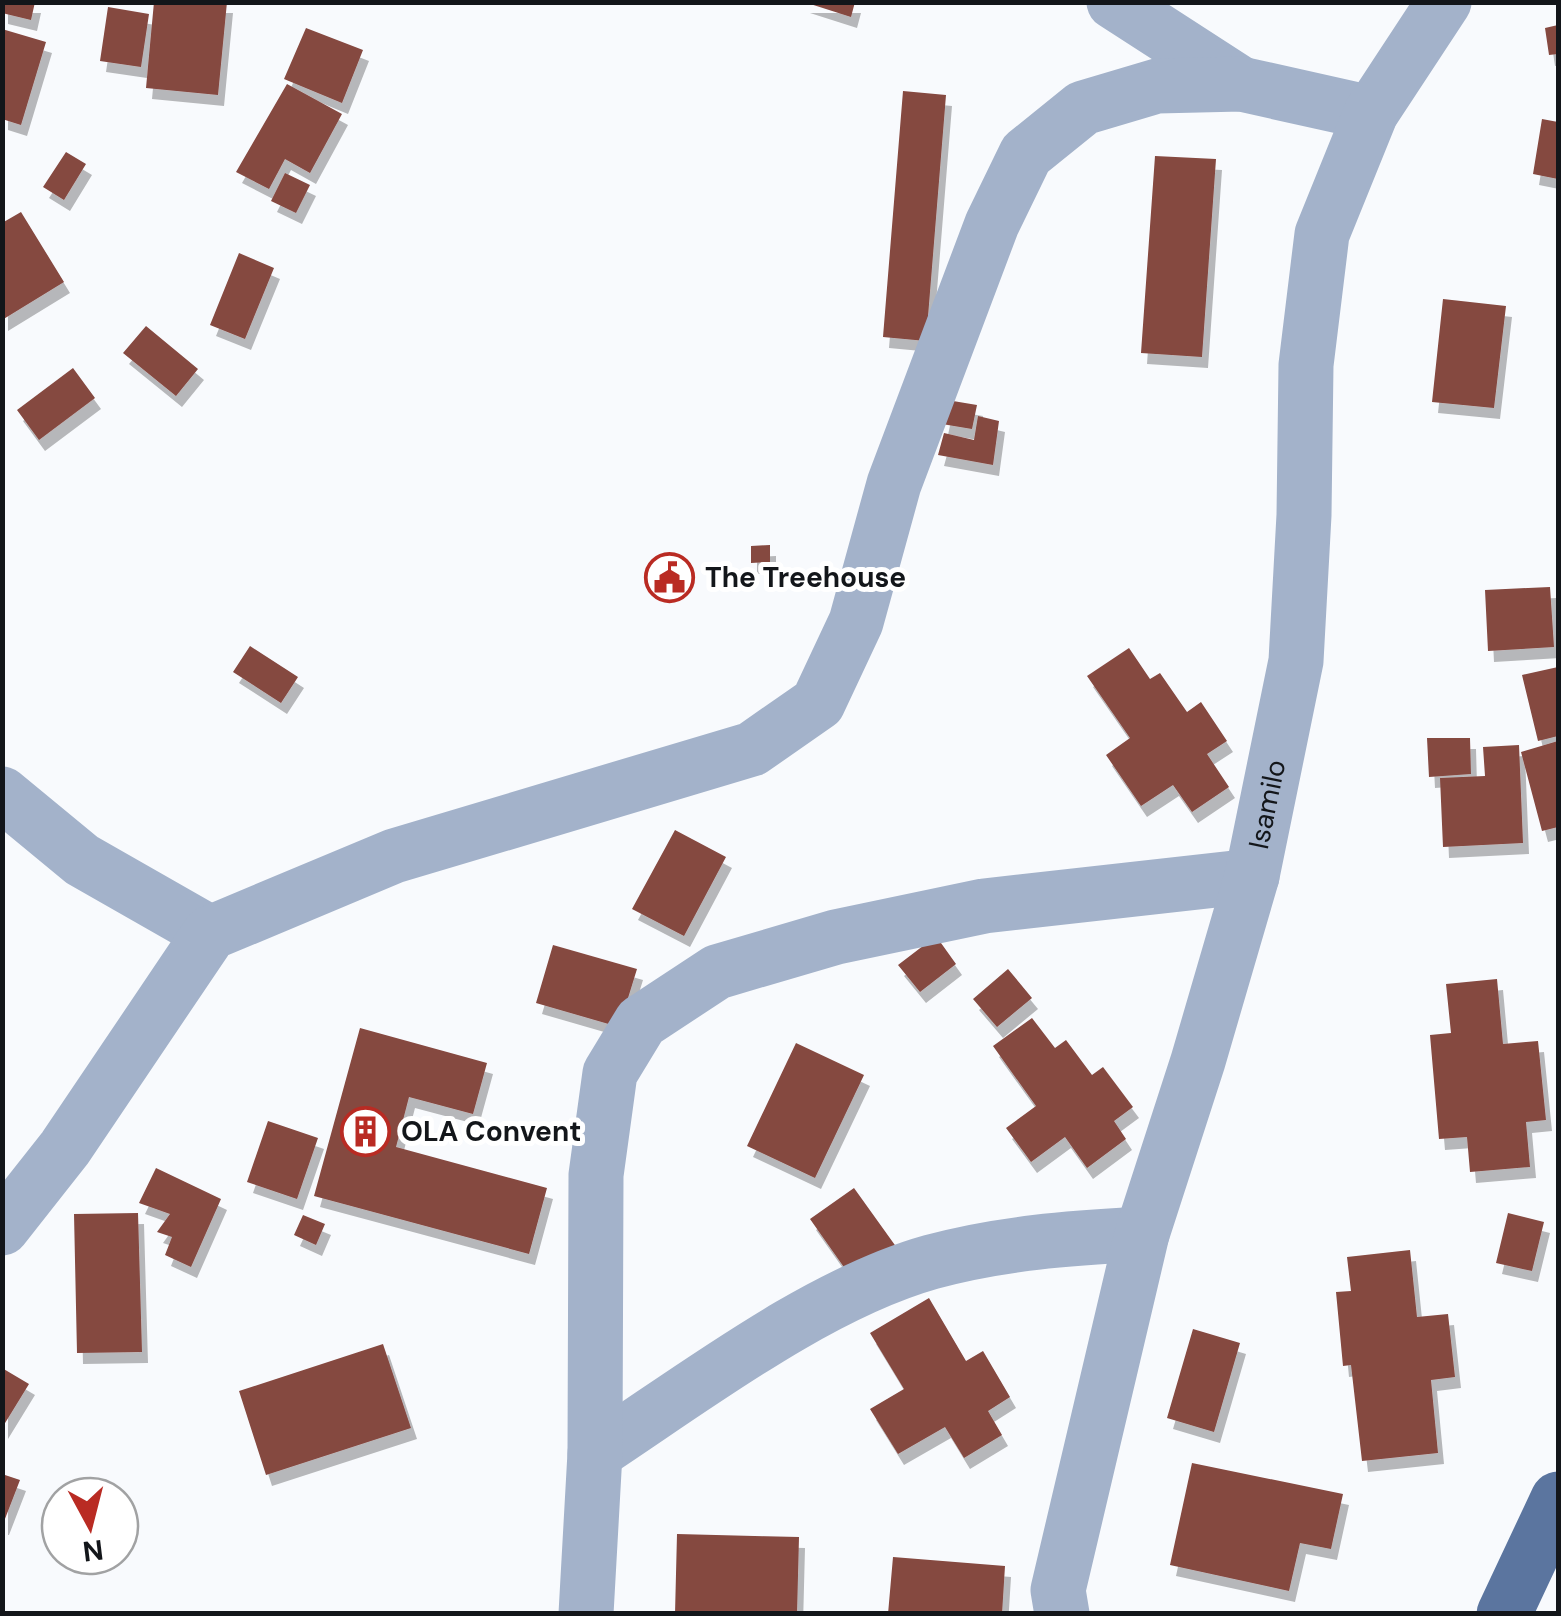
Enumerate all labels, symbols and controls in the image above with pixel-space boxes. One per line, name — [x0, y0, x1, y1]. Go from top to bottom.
public building icon: The Treehouse — [644, 551, 696, 603]
place label: The Treehouse — [705, 559, 906, 596]
street label: Isamilo — [1240, 756, 1294, 852]
building icon: OLA Convent — [340, 1105, 392, 1157]
place label: OLA Convent — [401, 1113, 581, 1150]
north arrow — [40, 1476, 140, 1576]
text: N — [81, 1531, 105, 1570]

